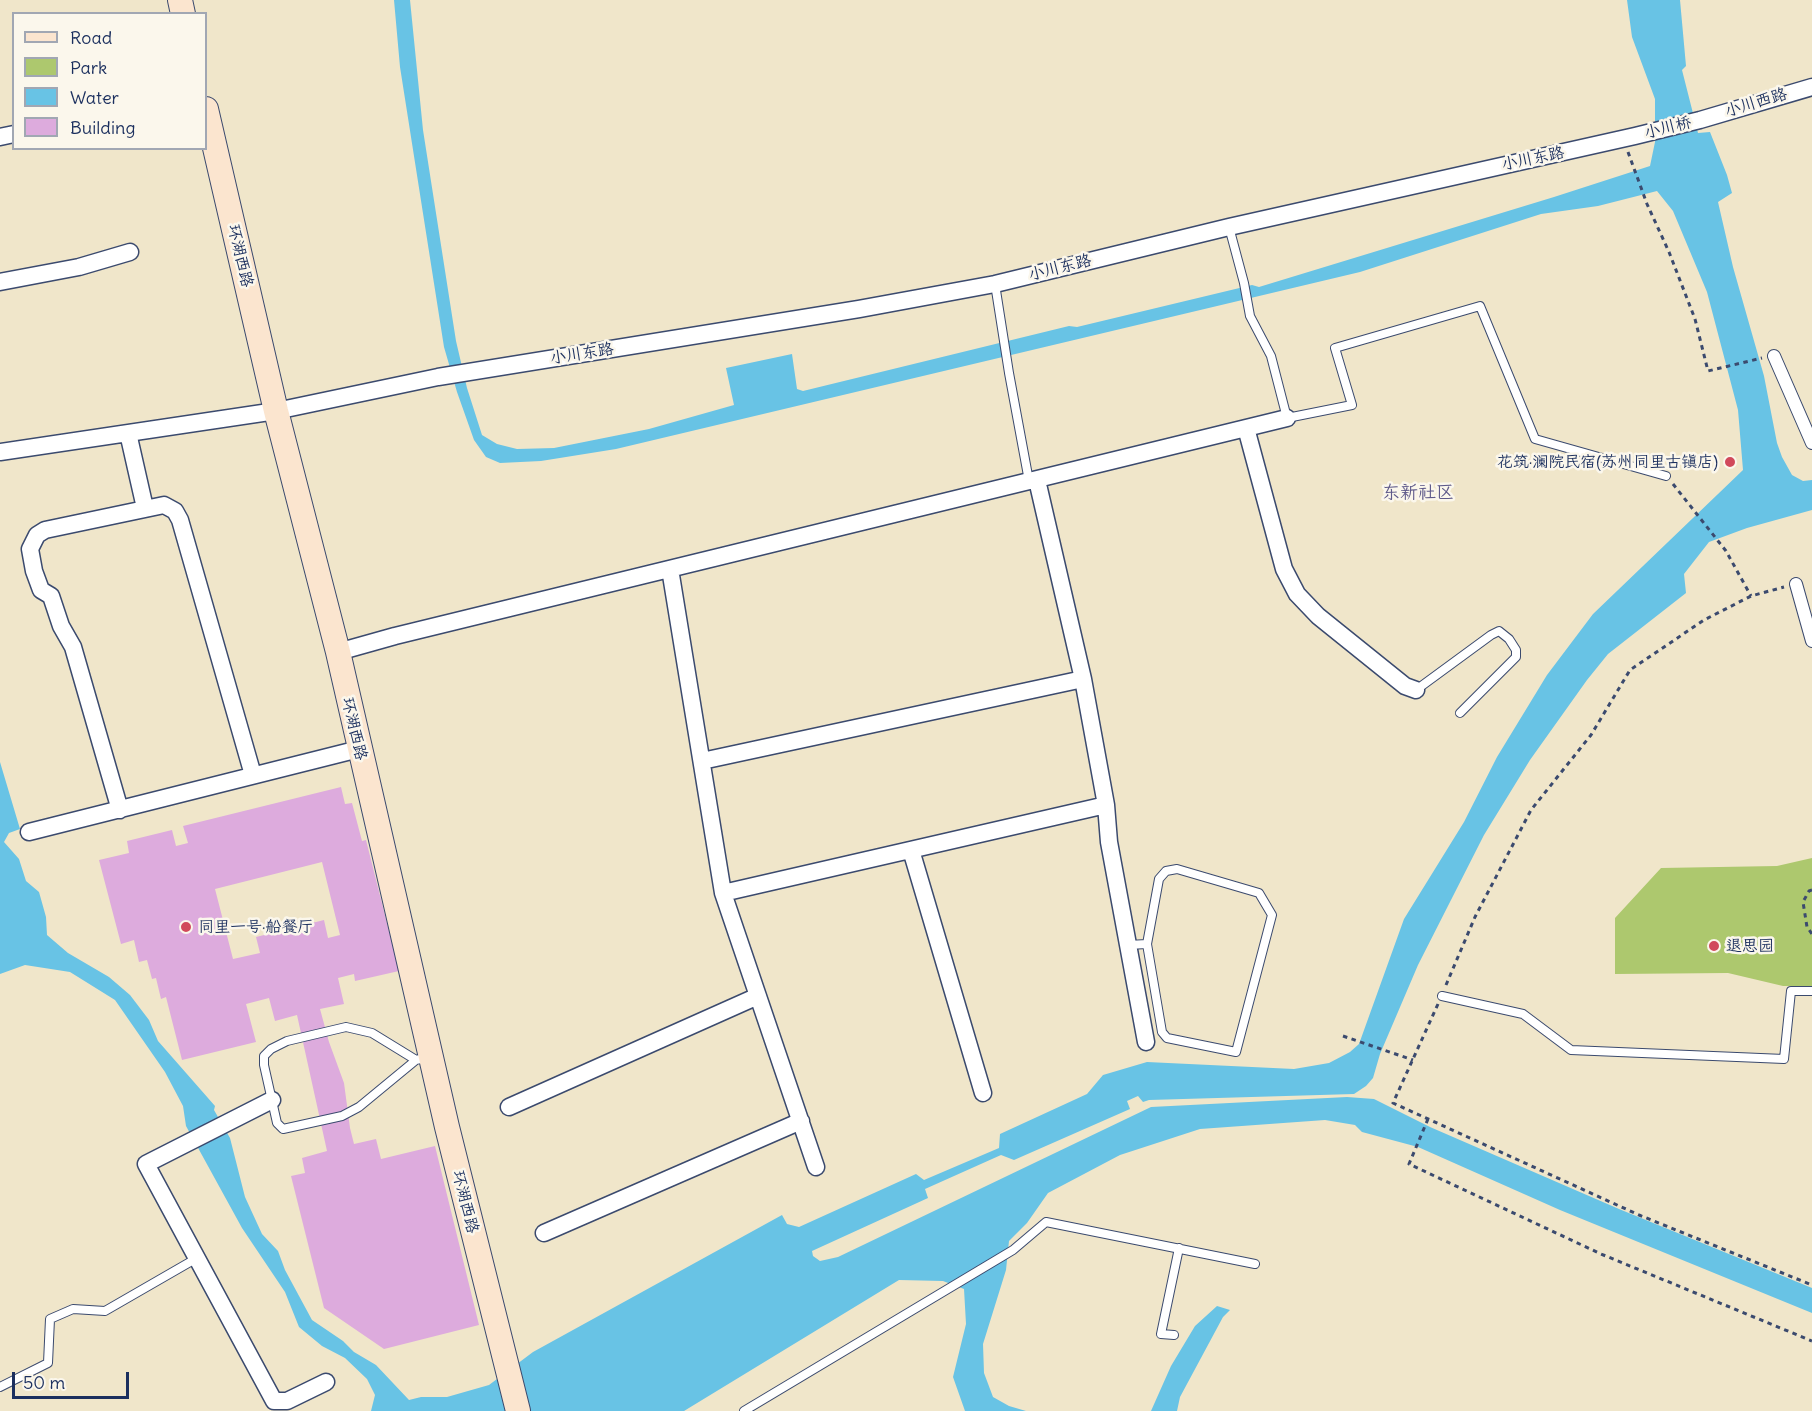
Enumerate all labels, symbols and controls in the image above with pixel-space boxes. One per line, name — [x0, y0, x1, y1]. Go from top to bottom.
legend — [12, 12, 207, 150]
text: Road — [70, 26, 112, 49]
text: Park — [70, 56, 107, 79]
street label: 小川西路 — [1723, 84, 1789, 122]
text: Water — [70, 86, 119, 109]
street label: 小川桥 — [1642, 113, 1694, 143]
text: Building — [70, 116, 135, 139]
street label: 小川东路 — [1500, 143, 1566, 175]
street label: 环湖西路 — [223, 223, 257, 289]
street label: 小川东路 — [1027, 251, 1093, 285]
street label: 小川东路 — [549, 340, 615, 368]
place label: 花筑·澜院民宿(苏州同里古镇店) — [1497, 452, 1718, 472]
marker: 花筑·澜院民宿(苏州同里古镇店) — [1723, 455, 1737, 469]
district label: 东新社区 — [1382, 482, 1454, 504]
street label: 环湖西路 — [337, 696, 371, 762]
place label: 同里一号·船餐厅 — [198, 917, 314, 937]
marker: 同里一号·船餐厅 — [179, 920, 193, 934]
place label: 退思园 — [1726, 936, 1774, 956]
marker: 退思园 — [1707, 939, 1721, 953]
street label: 环湖西路 — [448, 1169, 482, 1235]
scale bar — [15, 1360, 132, 1398]
text: 50 m — [23, 1371, 65, 1394]

